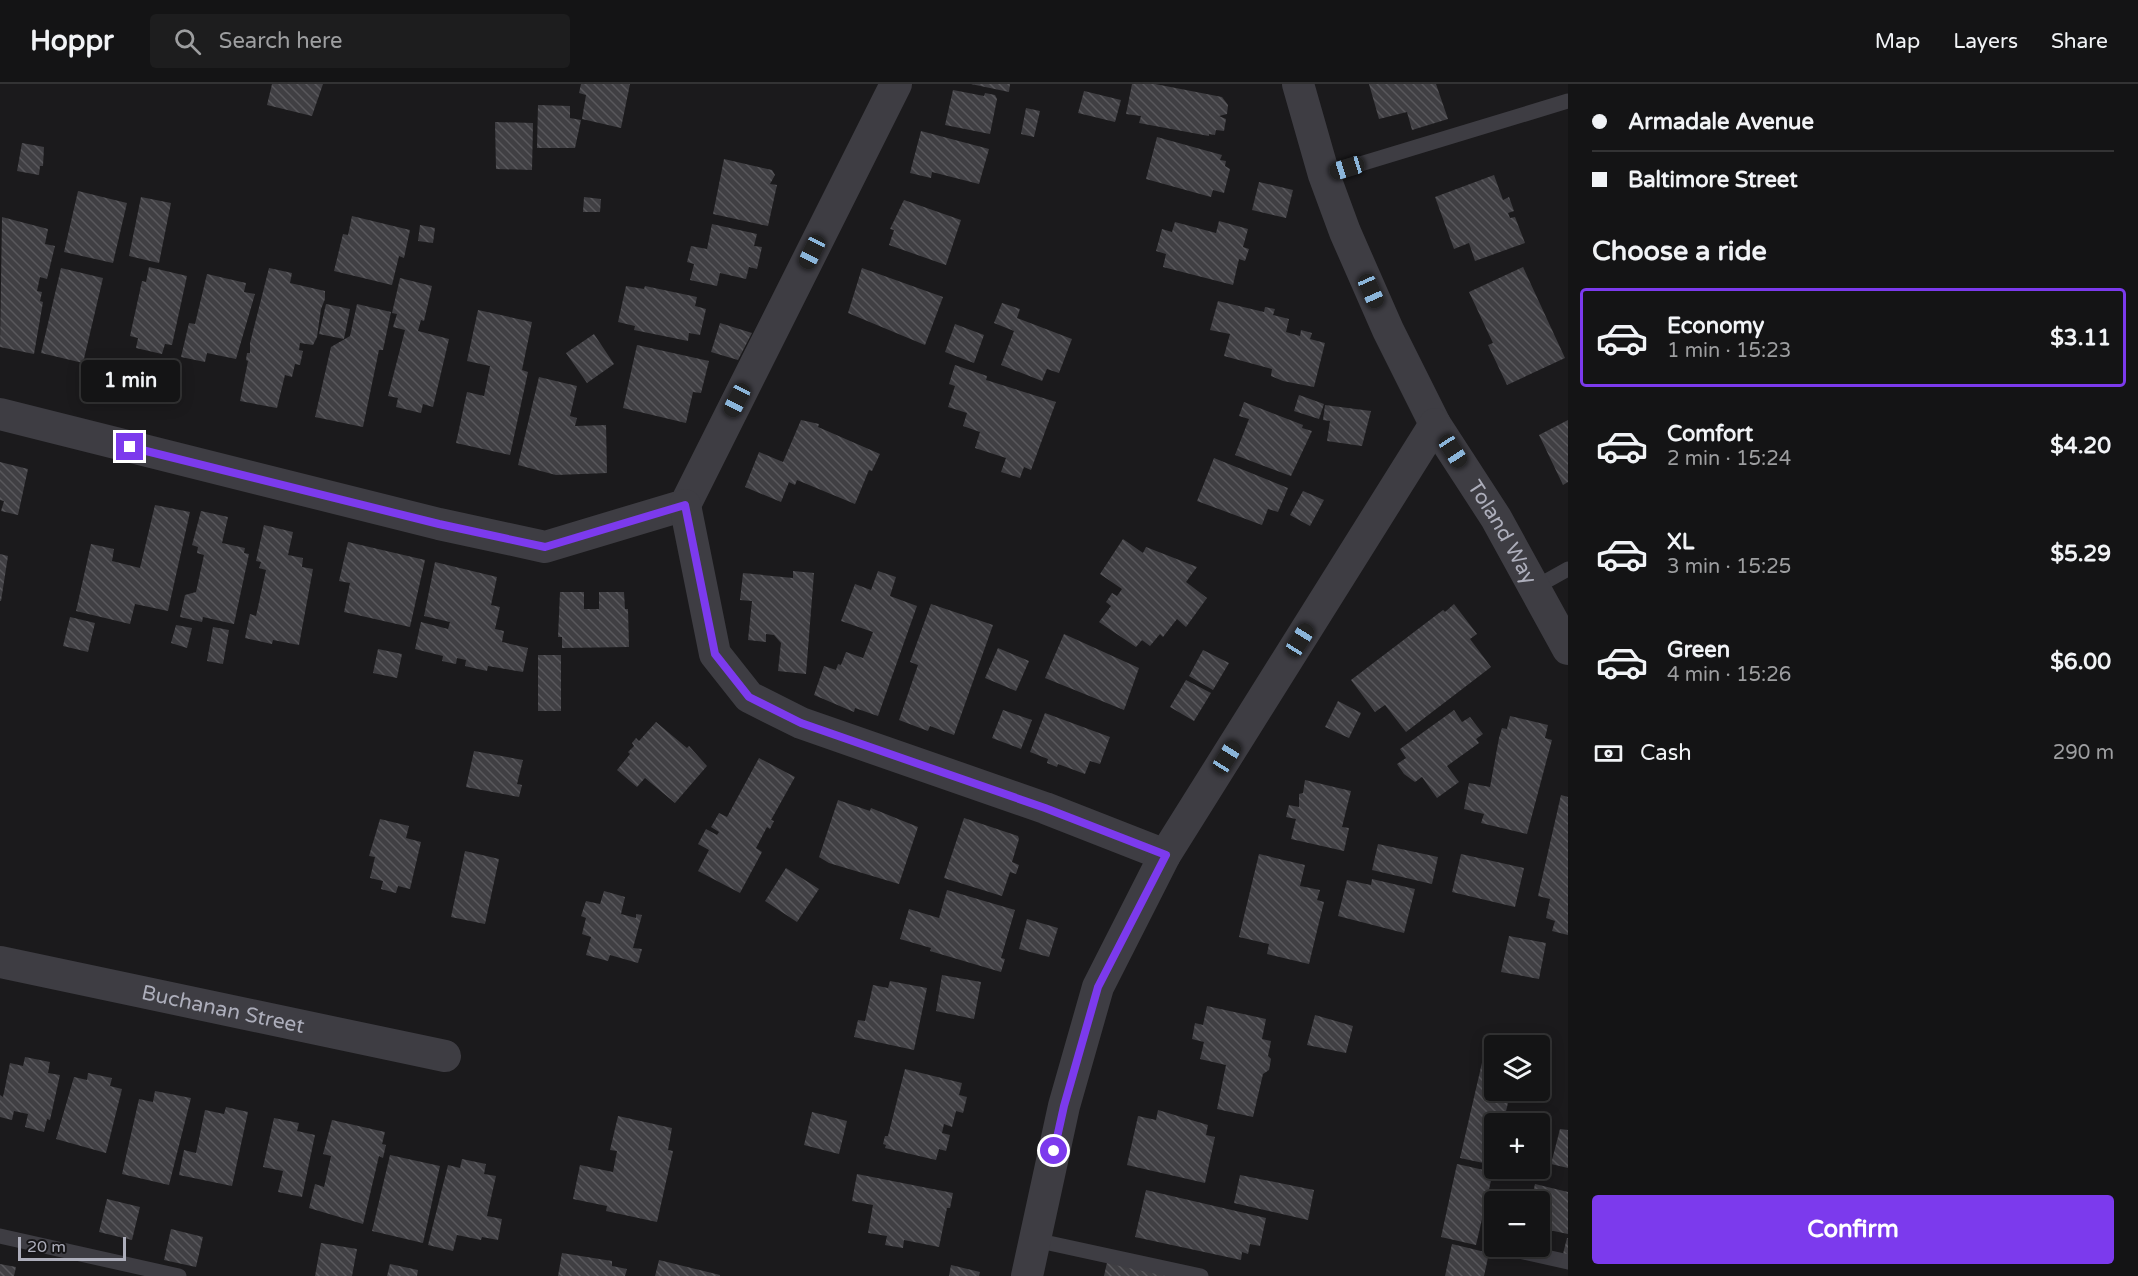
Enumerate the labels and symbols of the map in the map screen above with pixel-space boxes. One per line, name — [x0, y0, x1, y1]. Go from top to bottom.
car — [1327, 154, 1367, 182]
car — [796, 232, 828, 272]
car — [1355, 271, 1387, 311]
callout: 1 min — [80, 360, 180, 402]
car — [721, 380, 753, 420]
car — [1436, 431, 1470, 471]
route end — [116, 433, 143, 460]
street label: Toland Way — [1462, 476, 1542, 589]
car — [1283, 620, 1317, 660]
car — [1210, 737, 1244, 777]
street label: Buchanan Street — [139, 980, 307, 1039]
route start — [1040, 1137, 1067, 1164]
scale bar — [18, 1234, 126, 1262]

